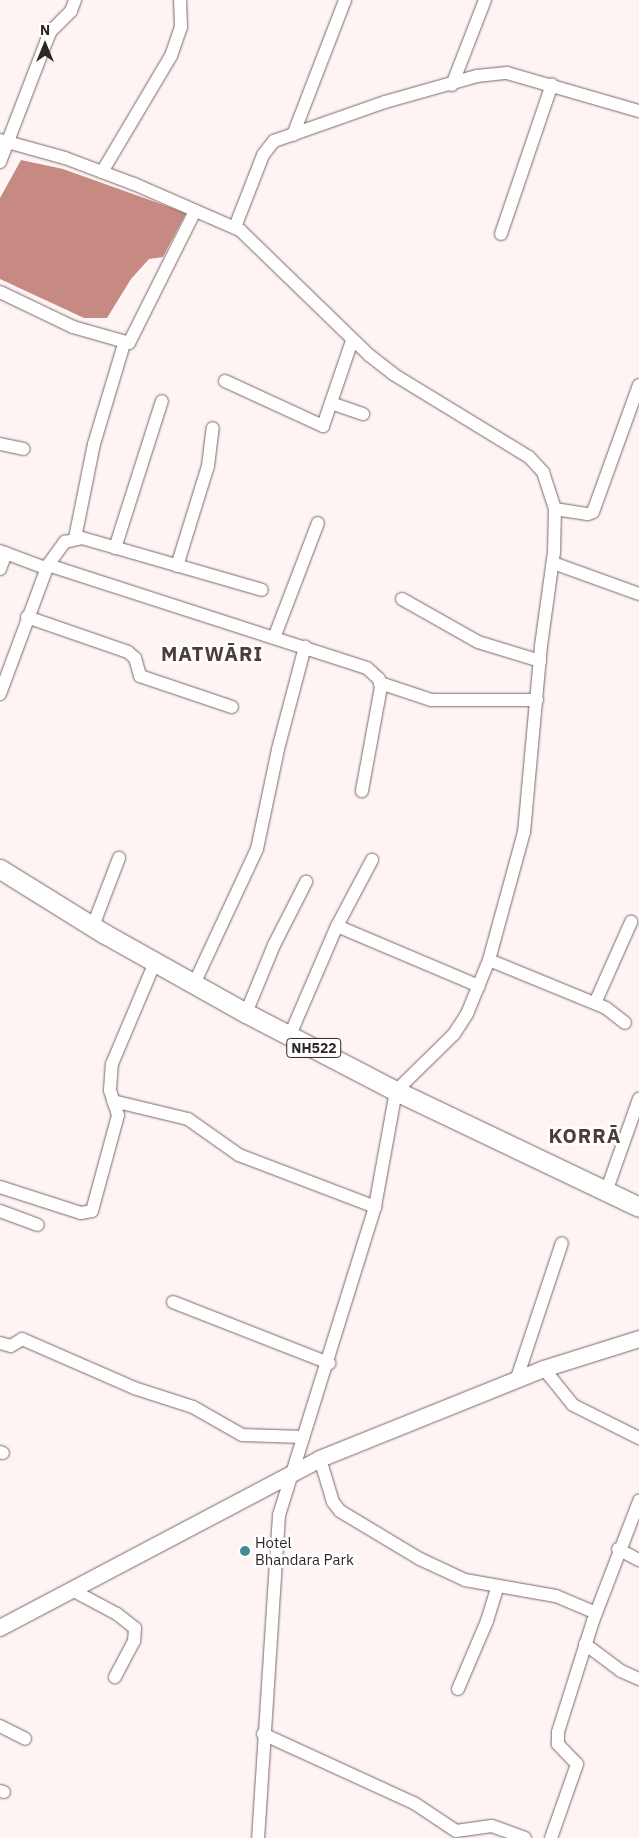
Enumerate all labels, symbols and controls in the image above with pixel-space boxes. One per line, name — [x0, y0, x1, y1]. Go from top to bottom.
north arrow — [20, 20, 70, 70]
text: N — [40, 21, 50, 39]
district label: MATWĀRI — [160, 641, 264, 665]
road number: NH522 — [285, 1036, 343, 1060]
district label: KORRĀ — [548, 1123, 622, 1147]
place label: Hotel Bhandara Park — [255, 1533, 354, 1568]
marker: Hotel Bhandara Park — [239, 1545, 251, 1557]

